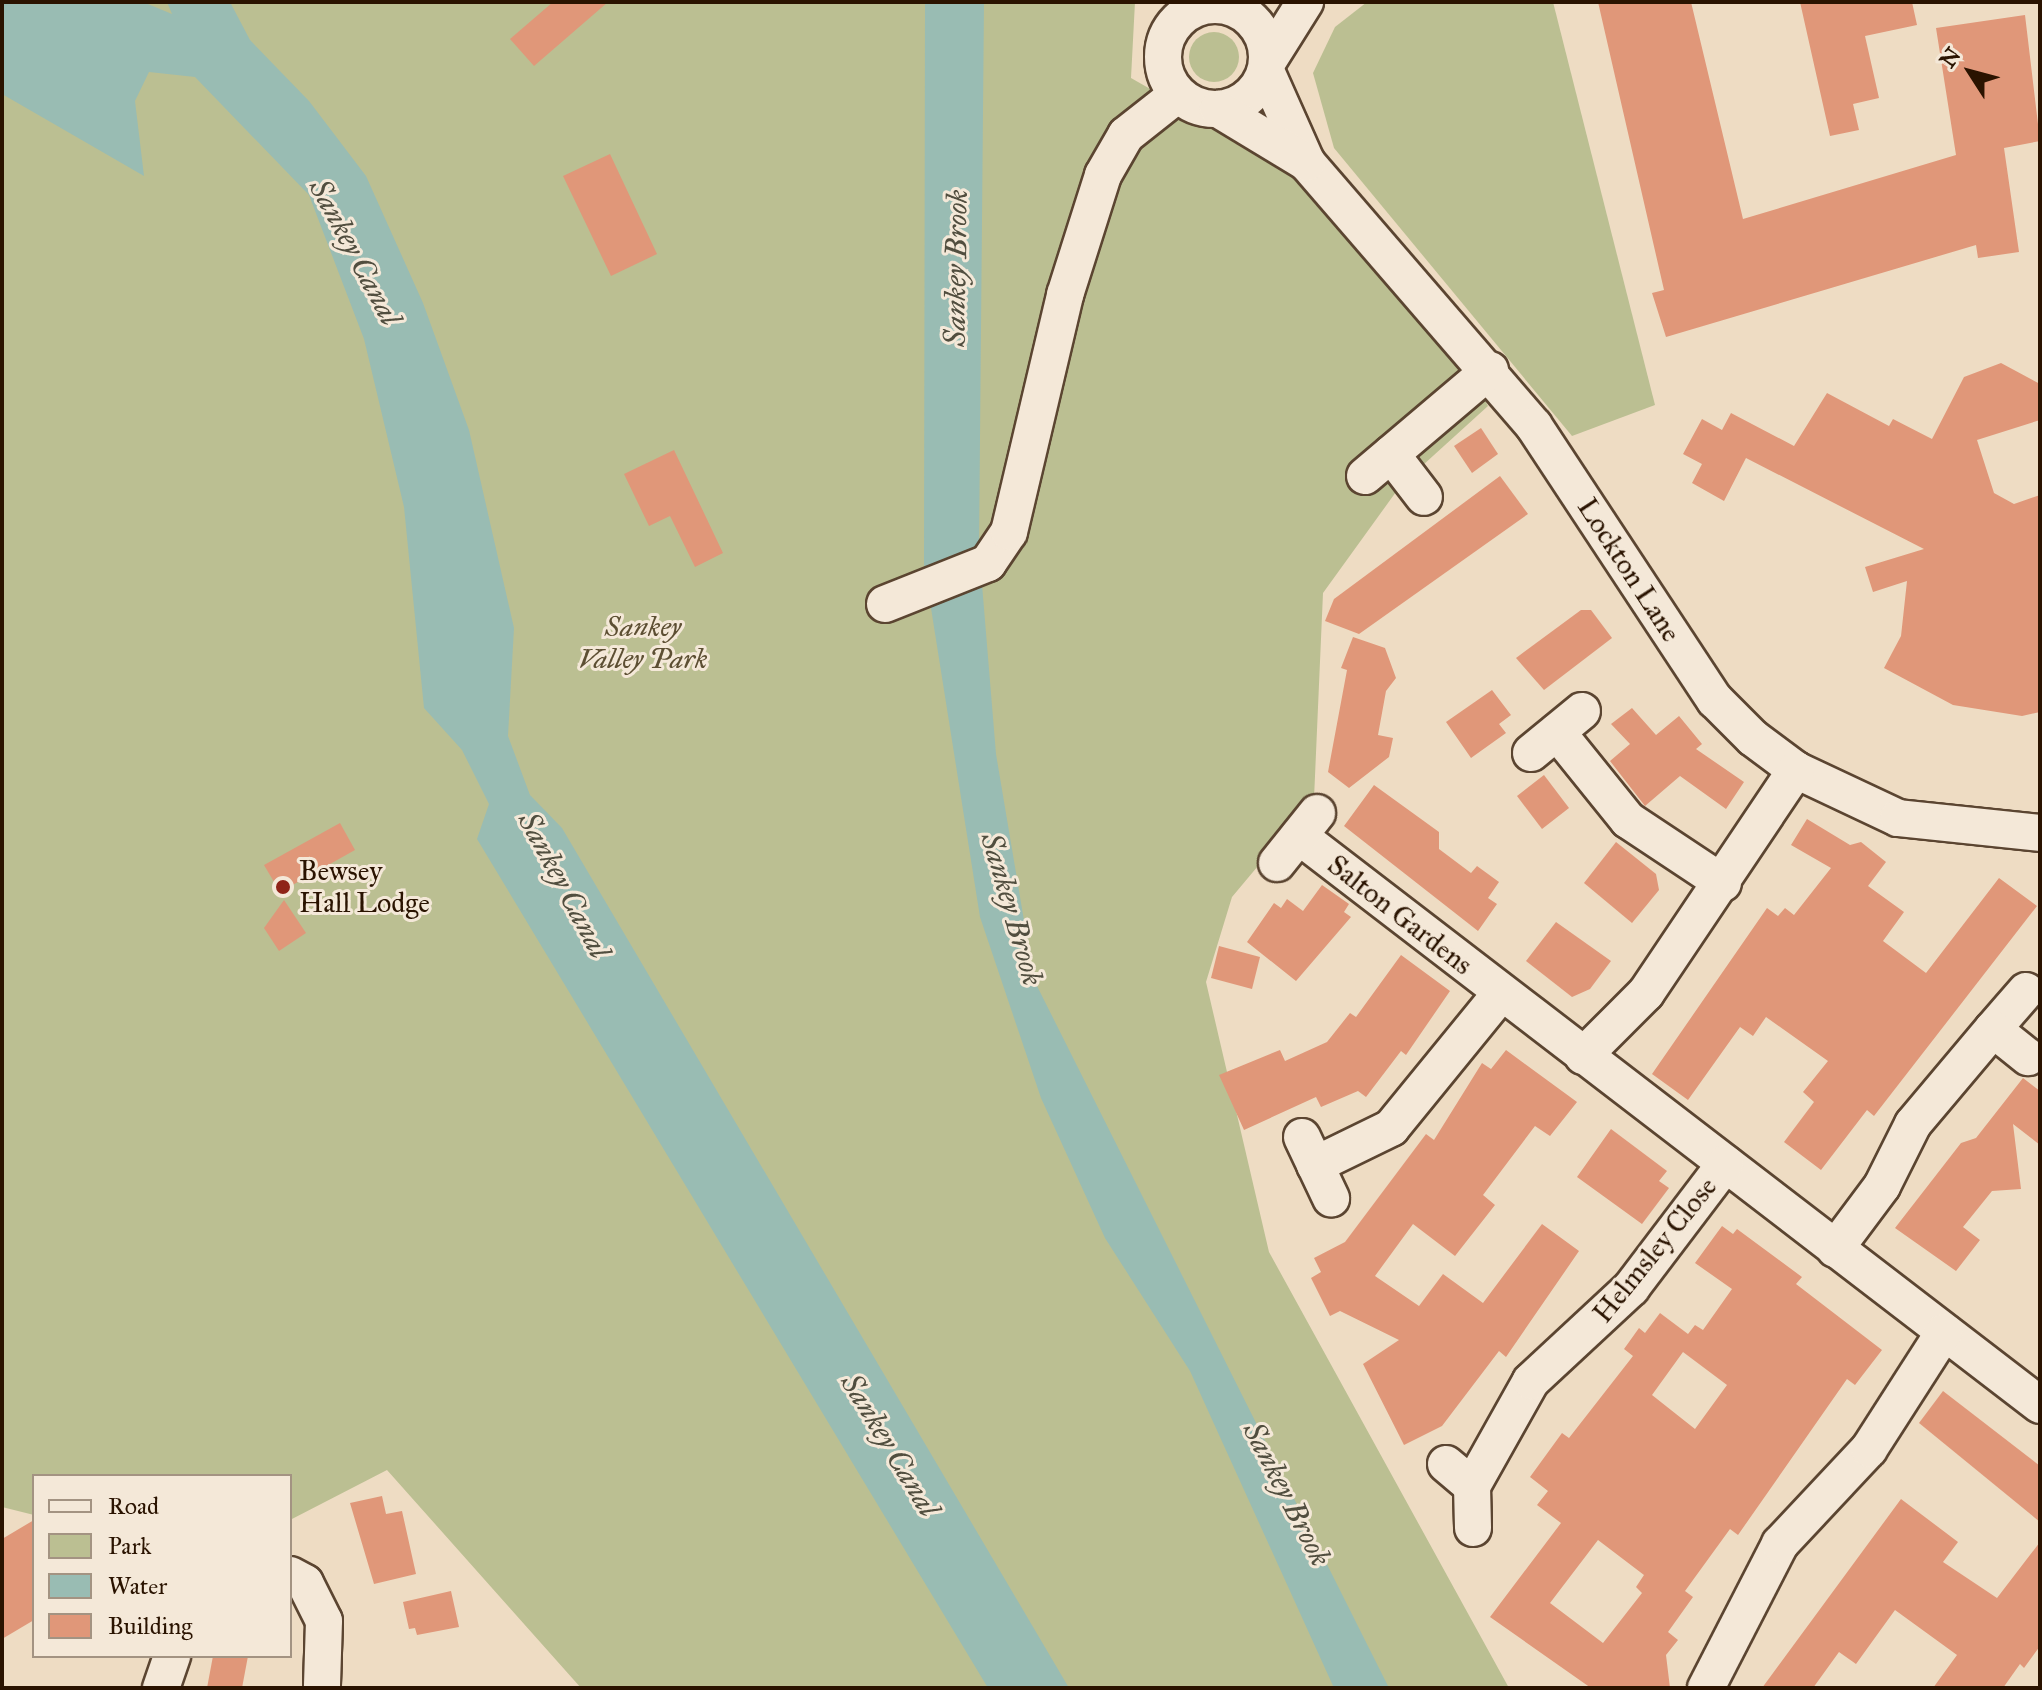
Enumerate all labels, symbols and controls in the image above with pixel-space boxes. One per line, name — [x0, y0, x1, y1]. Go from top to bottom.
north arrow — [1930, 32, 2010, 112]
text: N — [1934, 42, 1967, 73]
water label: Sankey Canal — [301, 173, 409, 331]
water label: Sankey Brook — [937, 189, 975, 347]
street label: Lockton Lane — [1570, 492, 1688, 648]
park label: Sankey Valley Park — [579, 610, 707, 676]
water label: Sankey Canal — [510, 806, 618, 964]
water label: Sankey Brook — [973, 829, 1051, 989]
street label: Salton Gardens — [1321, 848, 1479, 982]
place label: Bewsey Hall Lodge — [299, 854, 430, 920]
marker: Bewsey Hall Lodge — [274, 878, 292, 896]
street label: Helmsley Close — [1586, 1170, 1724, 1330]
water label: Sankey Canal — [833, 1367, 947, 1523]
water label: Sankey Brook — [1235, 1416, 1339, 1572]
legend — [32, 1474, 292, 1658]
text: Road — [108, 1491, 159, 1521]
text: Park — [108, 1531, 151, 1561]
text: Water — [108, 1571, 167, 1601]
text: Building — [108, 1611, 193, 1641]

